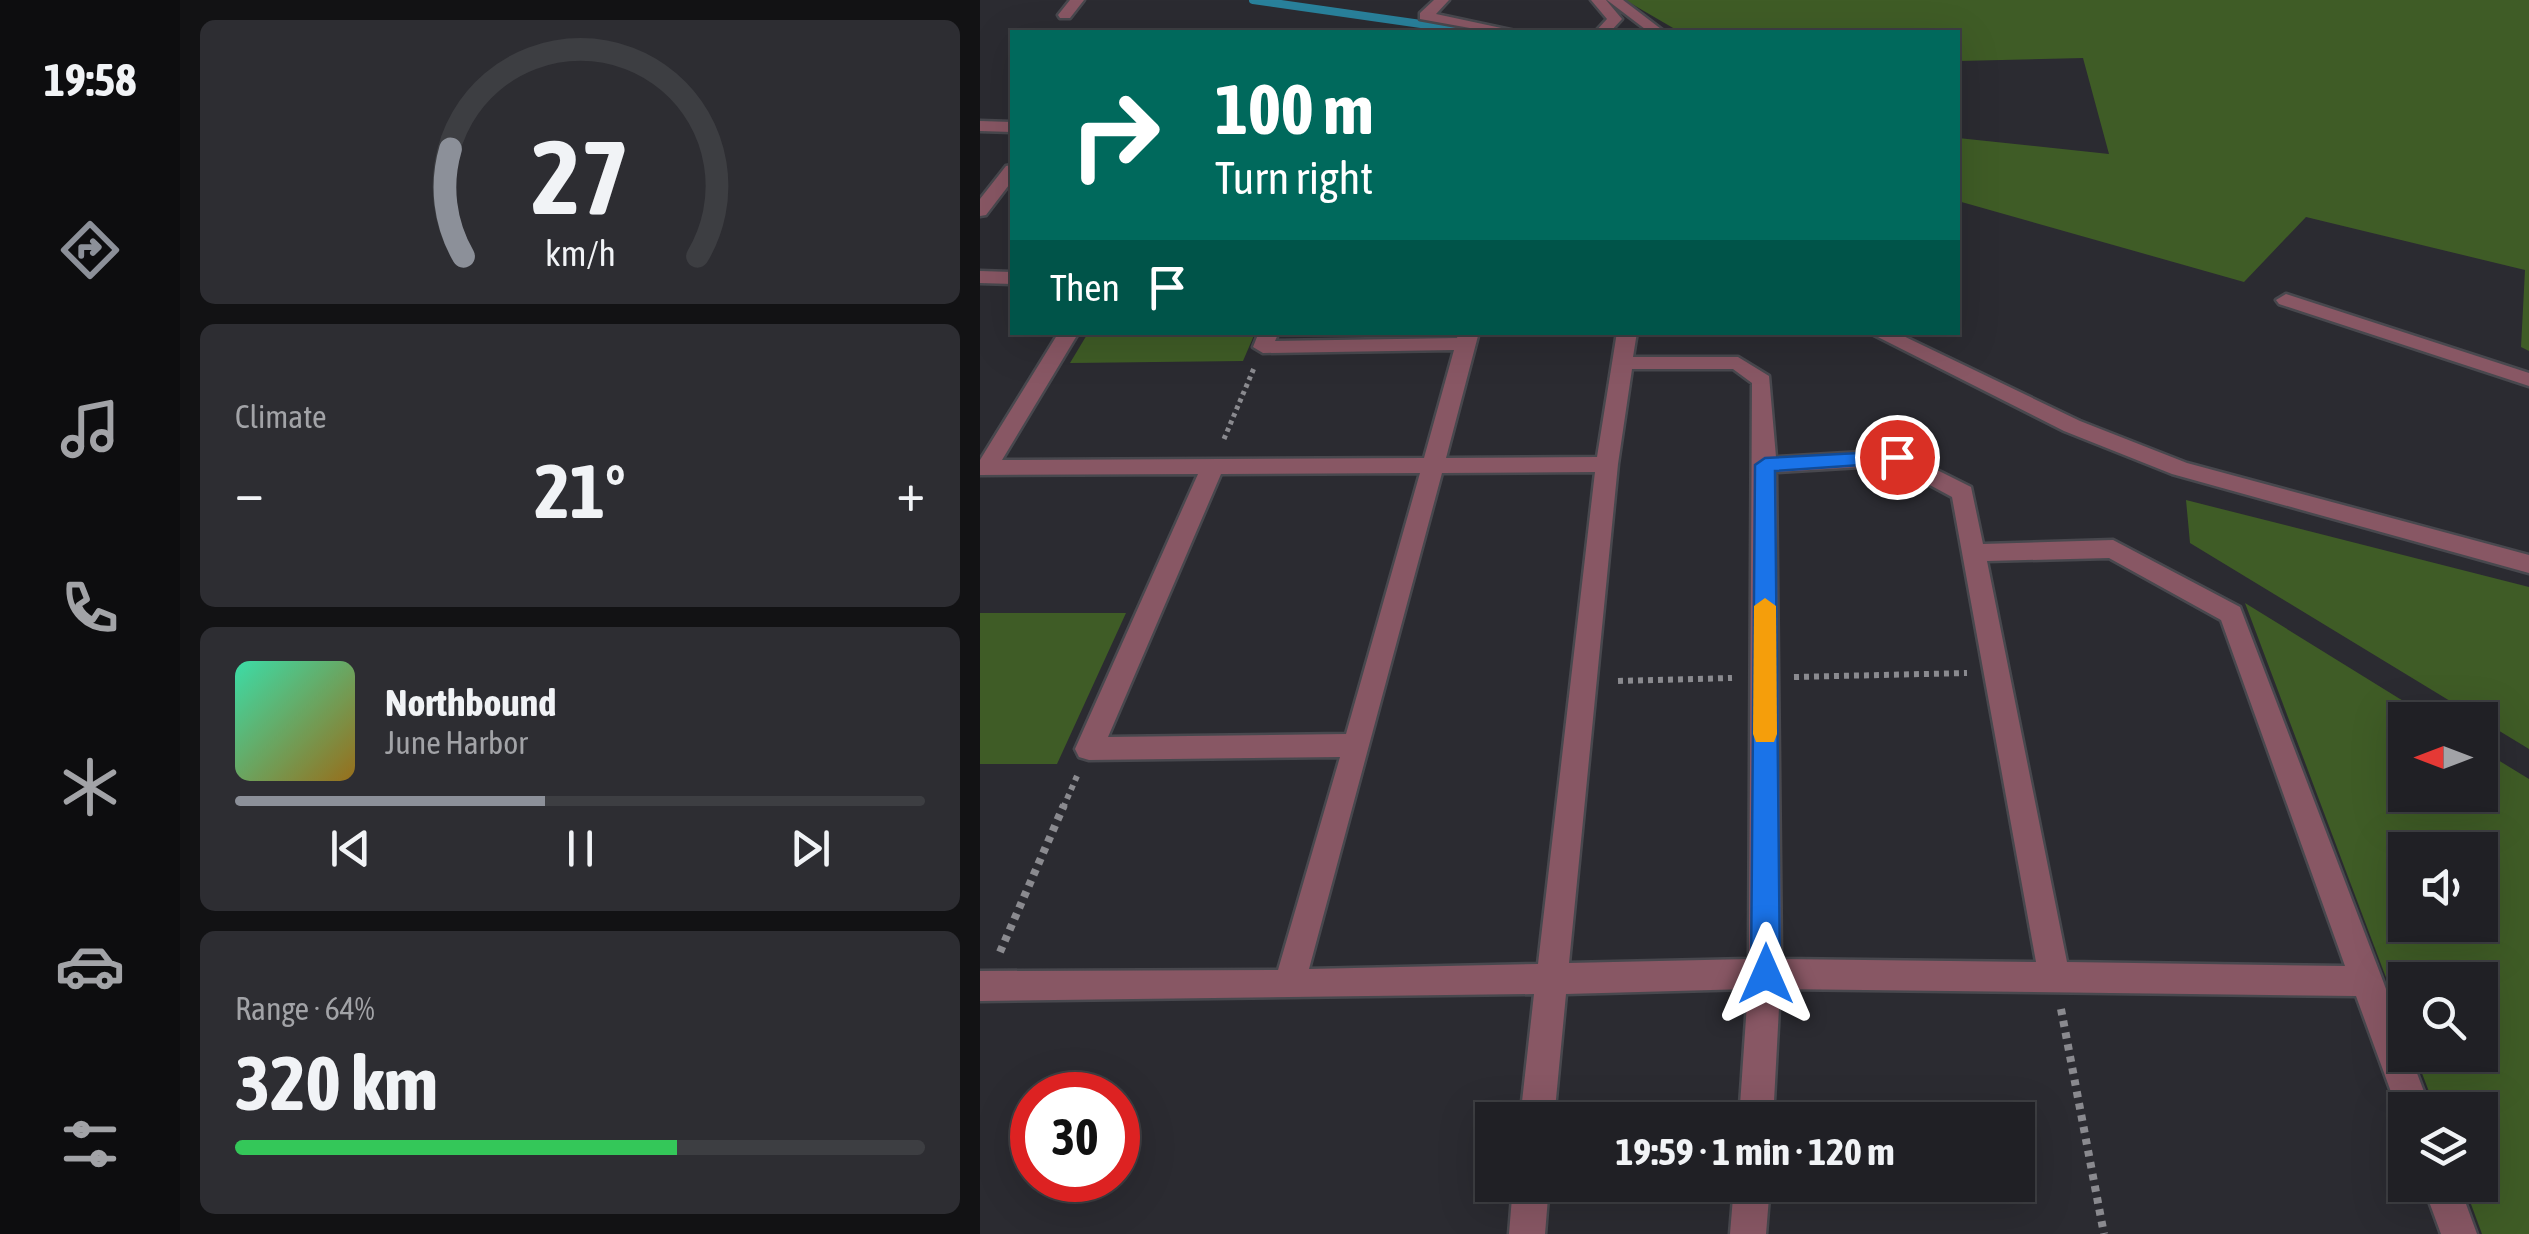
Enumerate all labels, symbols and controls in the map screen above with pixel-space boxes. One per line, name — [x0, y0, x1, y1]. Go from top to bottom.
text: 19:58 — [44, 54, 136, 106]
text: 100 m — [1215, 69, 1374, 149]
icon: right — [1050, 70, 1180, 200]
text: 27 — [531, 117, 629, 236]
text: Turn right — [1215, 152, 1373, 204]
icon: directions — [55, 215, 125, 285]
text: km/h — [545, 233, 615, 274]
icon: arrive — [1140, 260, 1195, 315]
text: Then — [1050, 266, 1120, 309]
icon: music — [55, 394, 125, 464]
text: Climate — [235, 398, 327, 435]
pin — [1855, 415, 1940, 500]
icon: arrive — [1870, 430, 1925, 485]
text: 21° — [534, 448, 626, 534]
text: − — [235, 460, 264, 523]
text: + — [896, 460, 925, 523]
icon: phone — [55, 573, 125, 643]
text: Northbound — [385, 681, 556, 724]
north arrow — [2388, 702, 2498, 812]
map controls — [2388, 702, 2498, 1202]
text: June Harbor — [385, 724, 528, 761]
icon: climate — [55, 752, 125, 822]
icon: previous — [323, 821, 378, 876]
icon: pause — [553, 821, 608, 876]
icon: next — [783, 821, 838, 876]
button: sound — [2388, 832, 2498, 942]
position arrow — [1714, 922, 1818, 1026]
icon: car — [55, 931, 125, 1001]
button: search — [2388, 962, 2498, 1072]
text: Range · 64% — [235, 990, 375, 1027]
text: 320 km — [235, 1040, 438, 1126]
speed limit sign: 30 — [1010, 1072, 1140, 1202]
button: layers — [2388, 1092, 2498, 1202]
icon: filters — [55, 1109, 125, 1179]
text: 19:59 · 1 min · 120 m — [1615, 1130, 1895, 1173]

